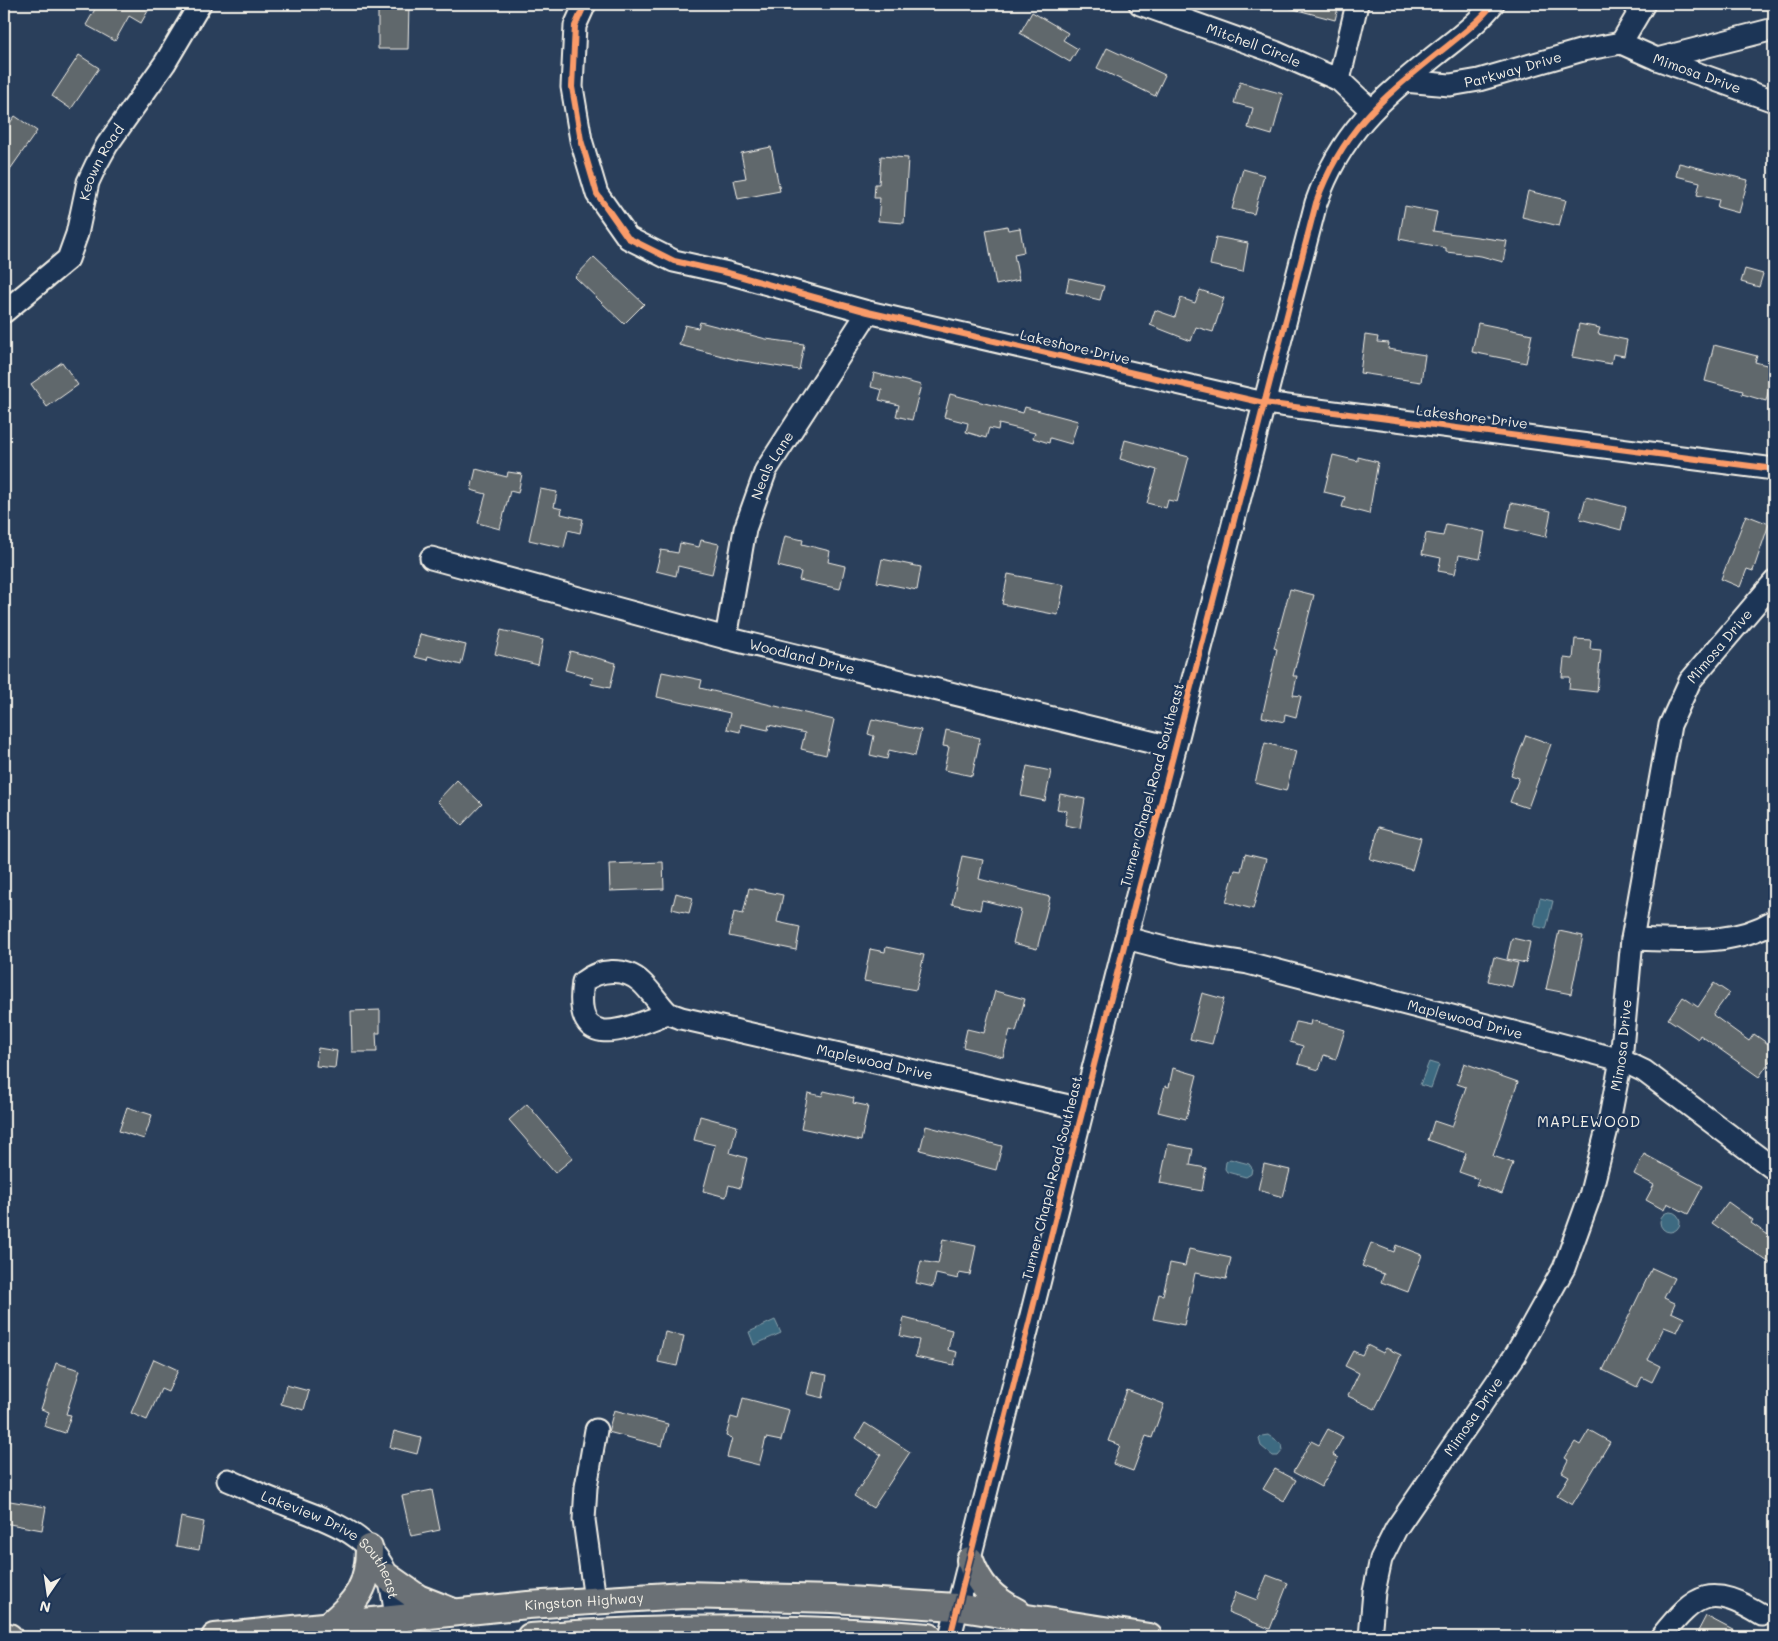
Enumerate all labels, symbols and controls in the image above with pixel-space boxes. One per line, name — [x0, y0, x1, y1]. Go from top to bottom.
street label: Mitchell Circle — [1204, 18, 1304, 71]
street label: Parkway Drive — [1463, 47, 1564, 91]
street label: Mimosa Drive — [1651, 48, 1744, 97]
street label: Keown Road — [74, 120, 128, 202]
street label: Lakeshore Drive — [1018, 325, 1132, 368]
street label: Lakeshore Drive — [1415, 400, 1529, 433]
street label: Neals Lane — [746, 427, 798, 502]
street label: Mimosa Drive — [1682, 605, 1756, 687]
street label: Woodland Drive — [747, 634, 857, 678]
street label: Turner Chapel Road Southeast — [1115, 681, 1188, 889]
street label: Maplewood Drive — [1405, 995, 1525, 1043]
street label: Mimosa Drive — [1605, 999, 1635, 1092]
street label: Maplewood Drive — [815, 1039, 935, 1084]
street label: Turner Chapel Road Southeast — [1017, 1074, 1086, 1282]
district label: MAPLEWOOD — [1537, 1111, 1641, 1131]
street label: Mimosa Drive — [1439, 1373, 1507, 1459]
street label: Lakeview Drive Southeast — [258, 1486, 403, 1600]
north arrow — [22, 1568, 72, 1618]
street label: Kingston Highway — [524, 1588, 644, 1614]
text: N — [38, 1597, 52, 1618]

